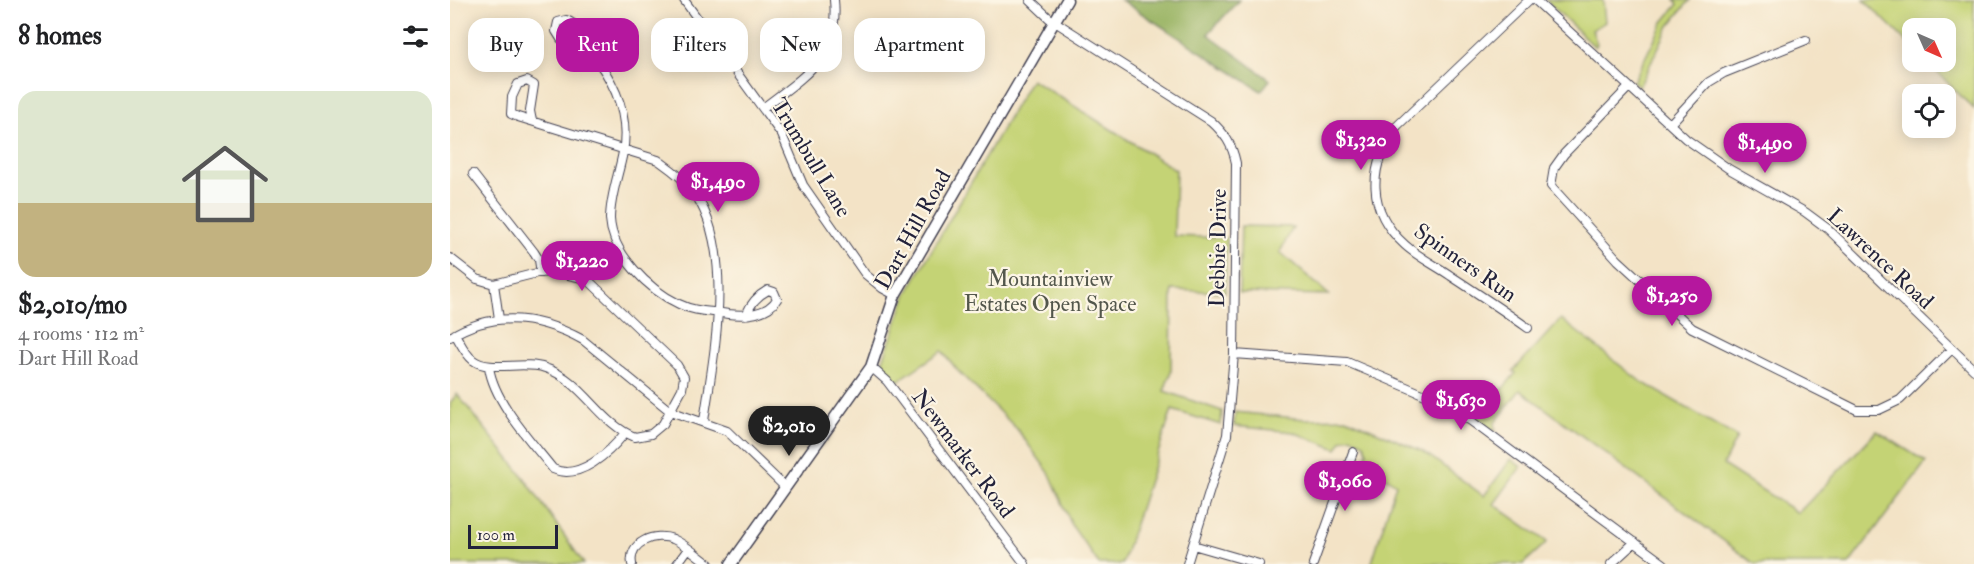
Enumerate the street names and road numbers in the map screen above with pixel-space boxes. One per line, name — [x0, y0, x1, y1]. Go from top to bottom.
street label: Trumbull Lane — [765, 93, 858, 222]
street label: Dart Hill Road — [868, 165, 957, 294]
street label: Debbie Drive — [1203, 188, 1233, 308]
street label: Lawrence Road — [1821, 202, 1940, 315]
street label: Spinners Run — [1408, 217, 1522, 309]
street label: Newmarker Road — [906, 384, 1021, 524]

